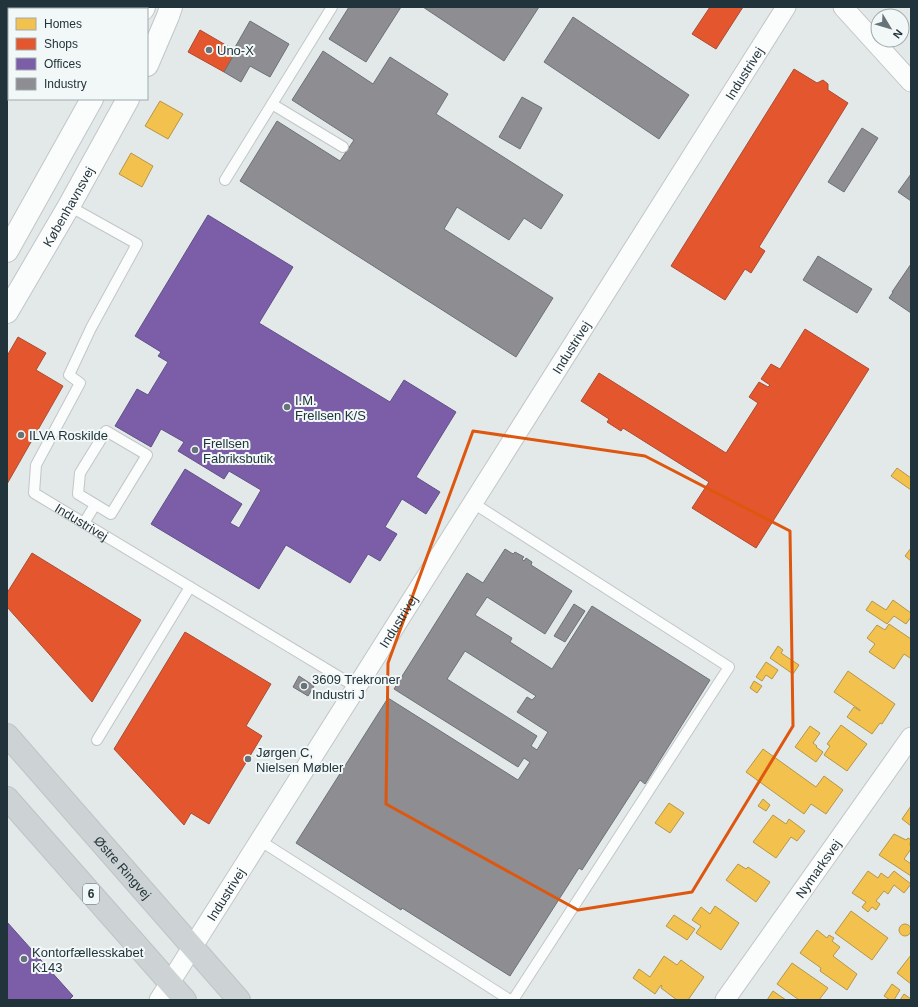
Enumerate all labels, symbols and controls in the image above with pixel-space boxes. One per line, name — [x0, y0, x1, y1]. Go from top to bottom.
legend — [8, 8, 148, 100]
north arrow — [870, 8, 910, 48]
text: Homes — [44, 17, 82, 31]
text: N — [891, 27, 905, 41]
text: Shops — [44, 37, 78, 51]
place label: Uno-X — [217, 43, 254, 58]
street label: Industrivej — [722, 44, 767, 103]
marker: Uno-X — [204, 45, 214, 55]
text: Offices — [44, 57, 81, 71]
text: Industry — [44, 77, 87, 91]
street label: Københavnsvej — [40, 164, 97, 249]
street label: Industrivej — [549, 318, 594, 377]
place label: I.M. Frellsen K/S — [295, 393, 366, 423]
marker: I.M. Frellsen K/S — [282, 402, 292, 412]
place label: ILVA Roskilde — [29, 428, 108, 443]
marker: ILVA Roskilde — [16, 430, 26, 440]
place label: Frellsen Fabriksbutik — [203, 436, 274, 466]
marker: Frellsen Fabriksbutik — [190, 445, 200, 455]
street label: Industrivej — [52, 500, 111, 544]
street label: Industrivej — [376, 592, 421, 651]
place label: 3609 Trekroner Industri J — [312, 672, 401, 702]
marker: 3609 Trekroner Industri J — [299, 681, 309, 691]
place label: Jørgen C, Nielsen Møbler — [256, 745, 344, 775]
marker: Jørgen C, Nielsen Møbler — [243, 754, 253, 764]
street label: Østre Ringvej — [91, 833, 154, 902]
street label: Nymarksvej — [793, 837, 844, 901]
street label: Industrivej — [204, 865, 248, 924]
road number: 6 — [83, 884, 99, 904]
place label: Kontorfællesskabet K143 — [32, 945, 144, 975]
marker: Kontorfællesskabet K143 — [19, 954, 29, 964]

